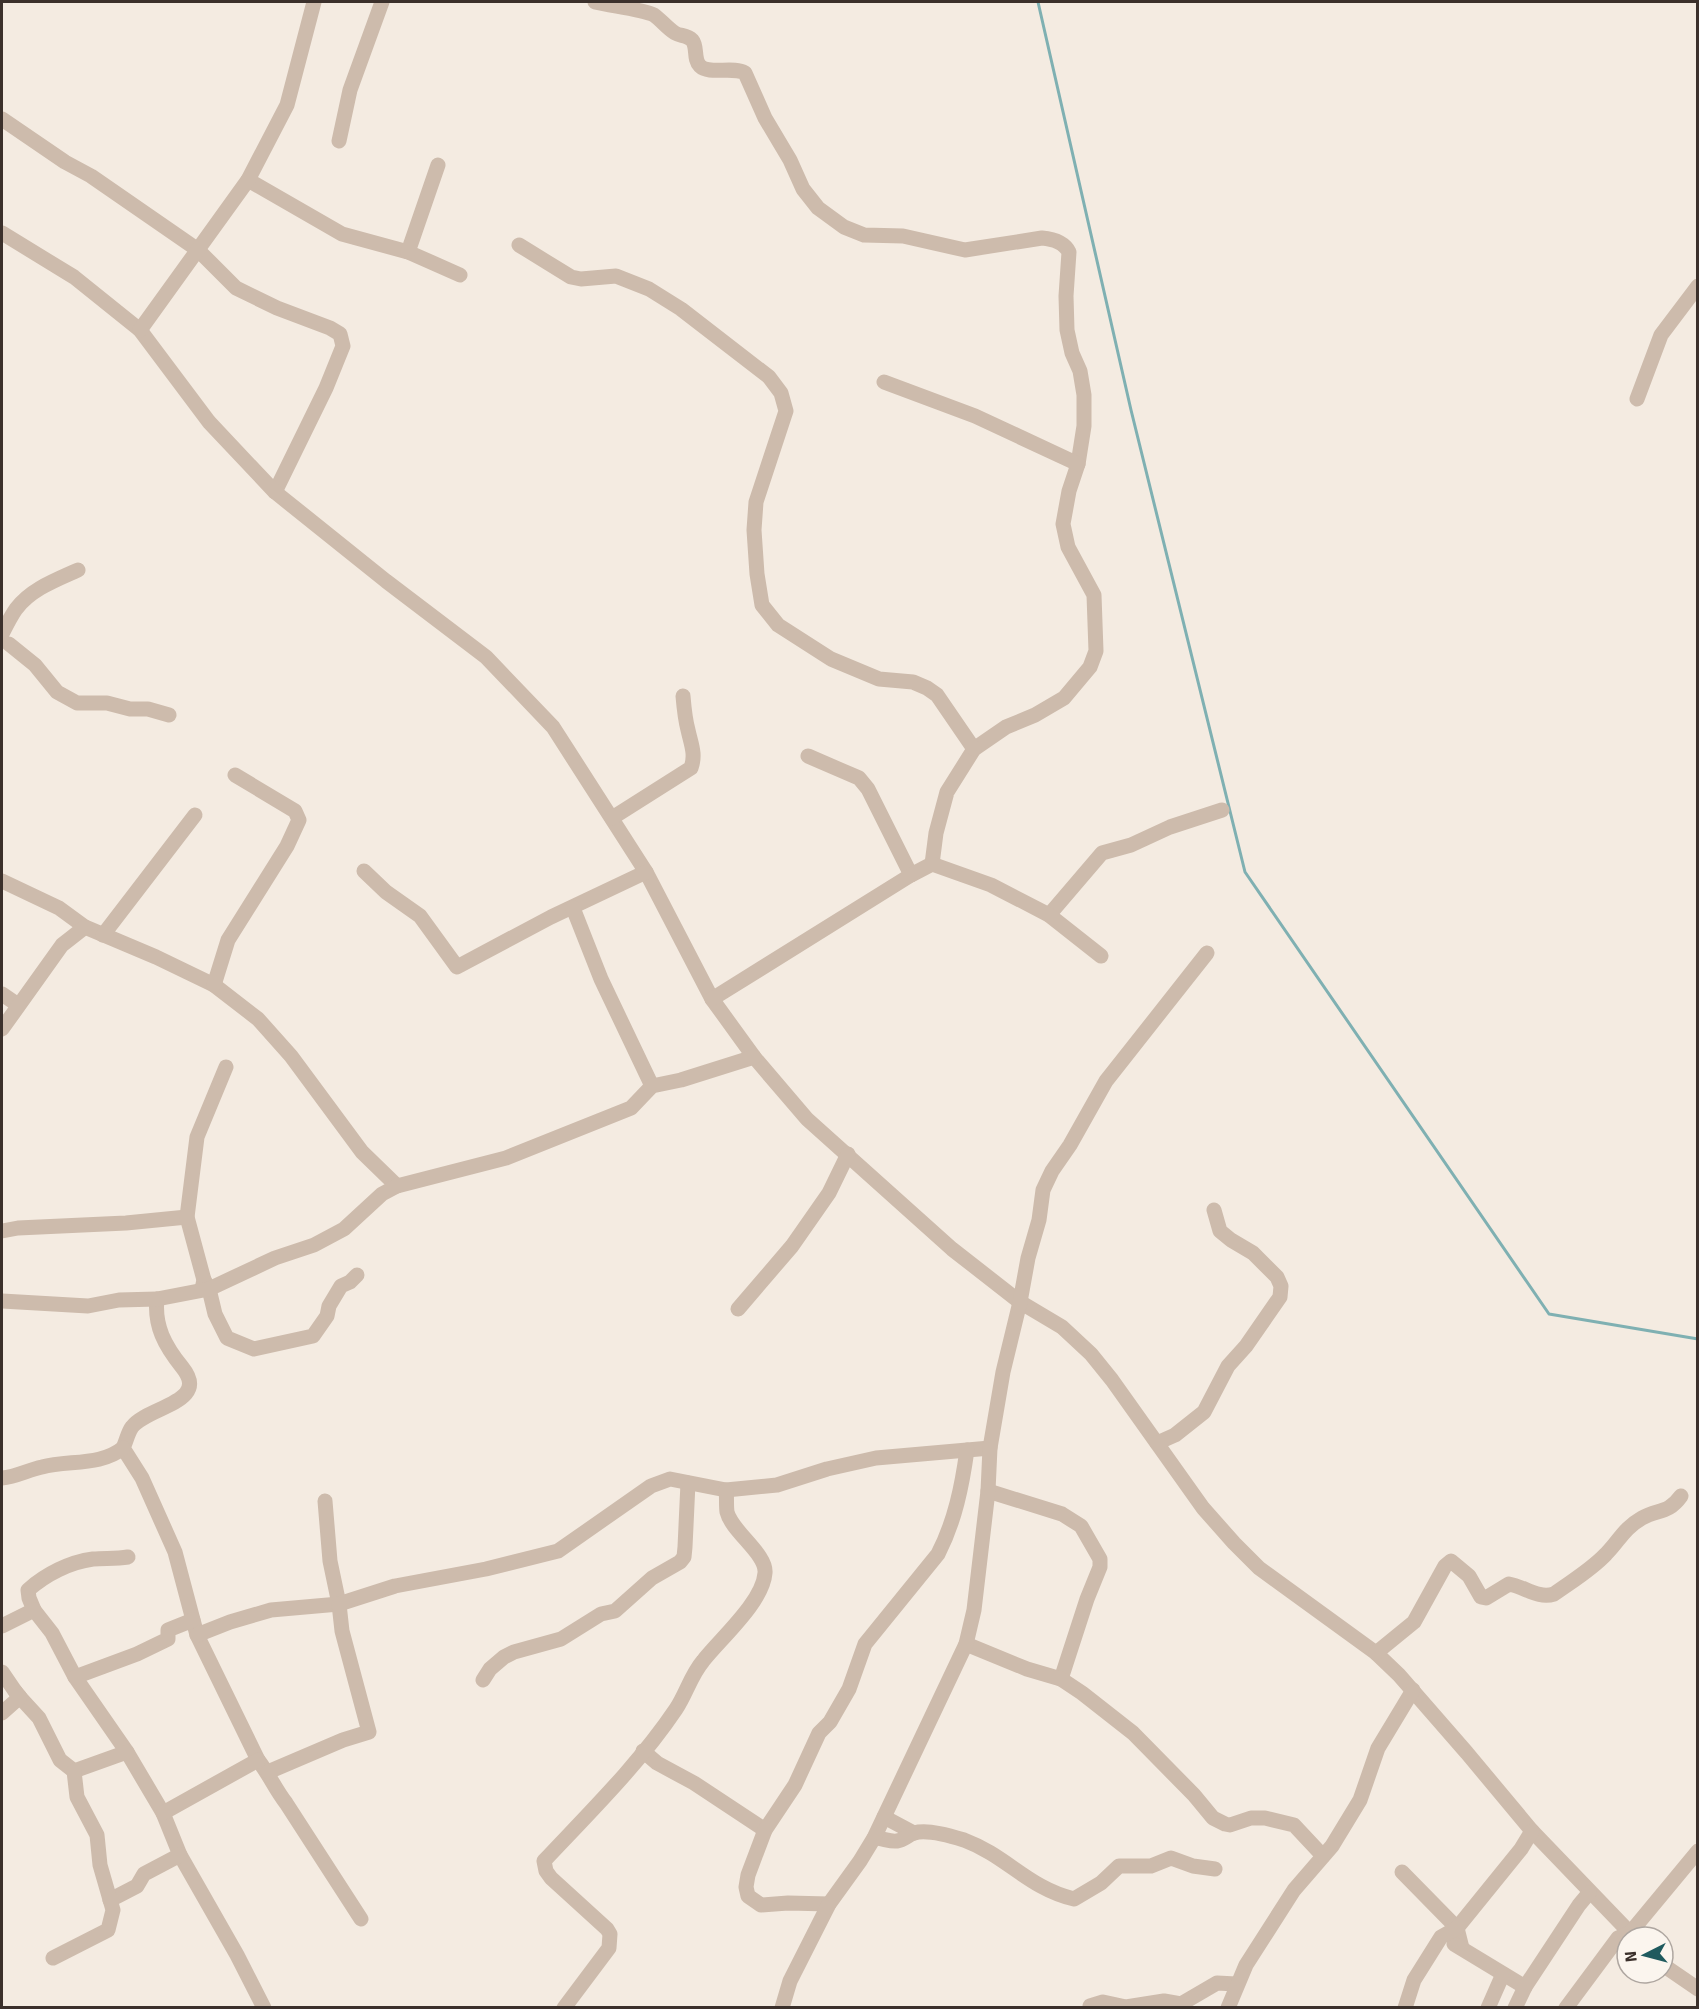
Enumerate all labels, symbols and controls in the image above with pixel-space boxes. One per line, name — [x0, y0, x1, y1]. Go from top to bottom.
north arrow — [1615, 1925, 1675, 1985]
text: N — [1621, 1950, 1642, 1963]

